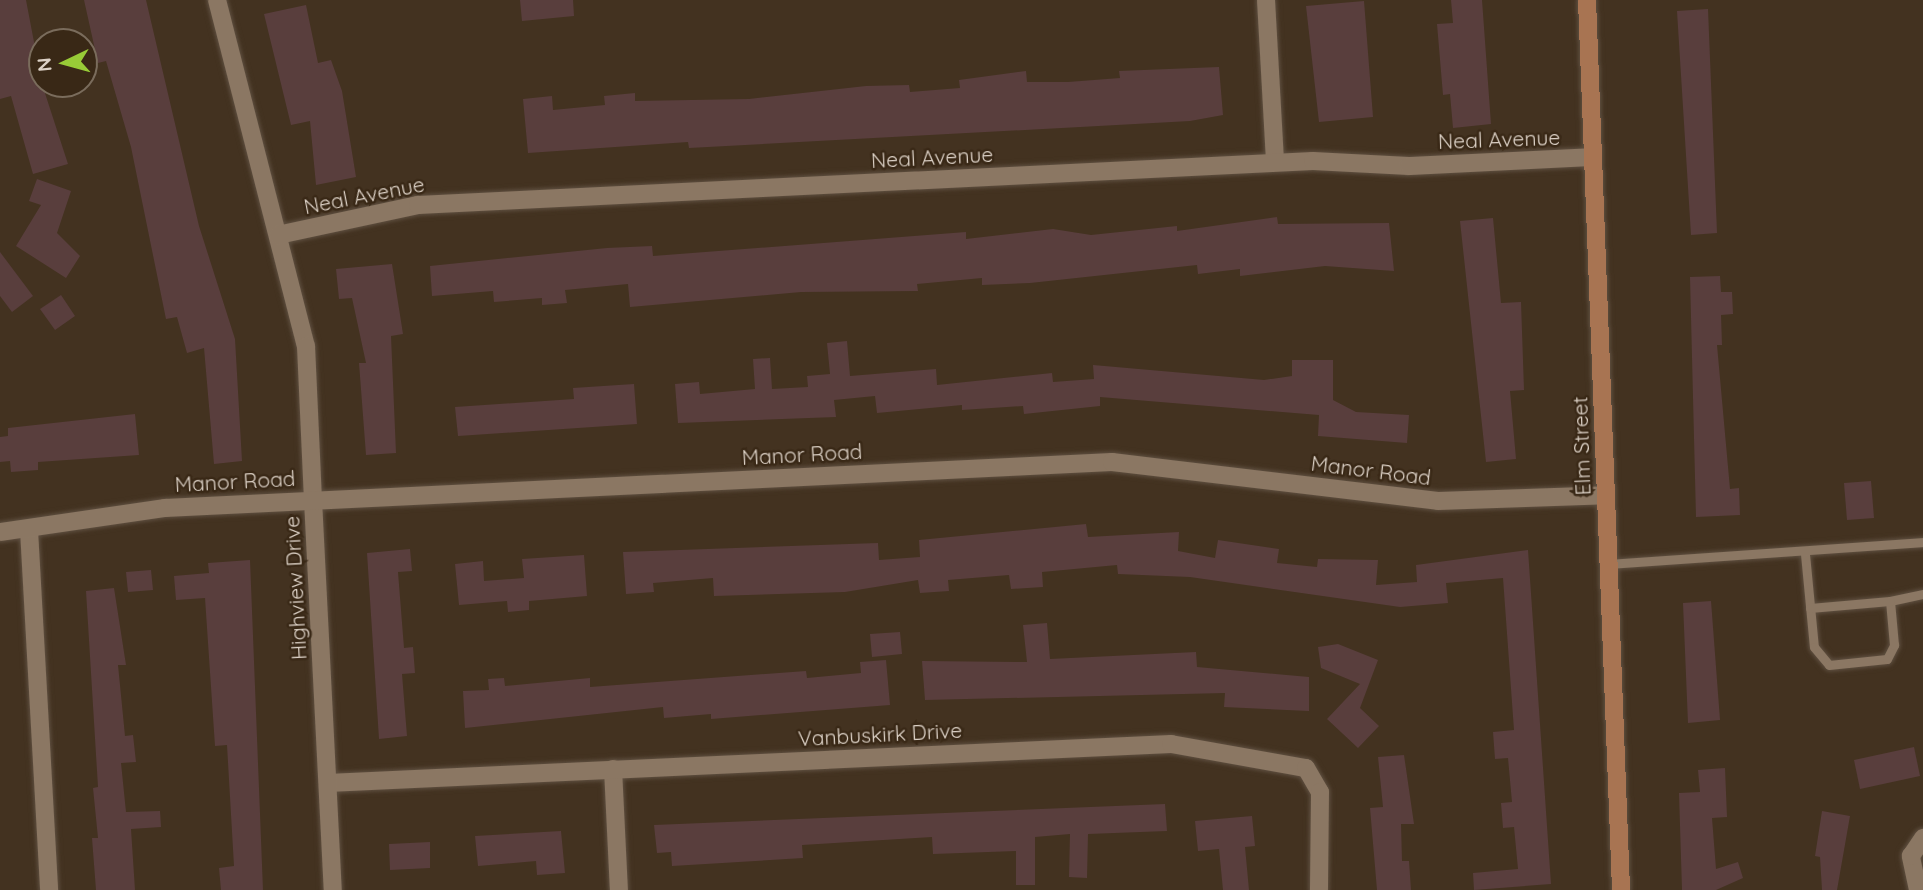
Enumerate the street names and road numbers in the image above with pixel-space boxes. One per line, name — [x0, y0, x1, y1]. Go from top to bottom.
street label: Neal Avenue — [1437, 124, 1561, 154]
street label: Neal Avenue — [870, 141, 994, 173]
street label: Neal Avenue — [302, 171, 426, 219]
street label: Elm Street — [1567, 396, 1595, 496]
street label: Manor Road — [741, 438, 863, 470]
street label: Manor Road — [1309, 450, 1433, 490]
street label: Manor Road — [174, 465, 296, 497]
street label: Highview Drive — [279, 515, 311, 661]
street label: Vanbuskirk Drive — [797, 717, 963, 751]

